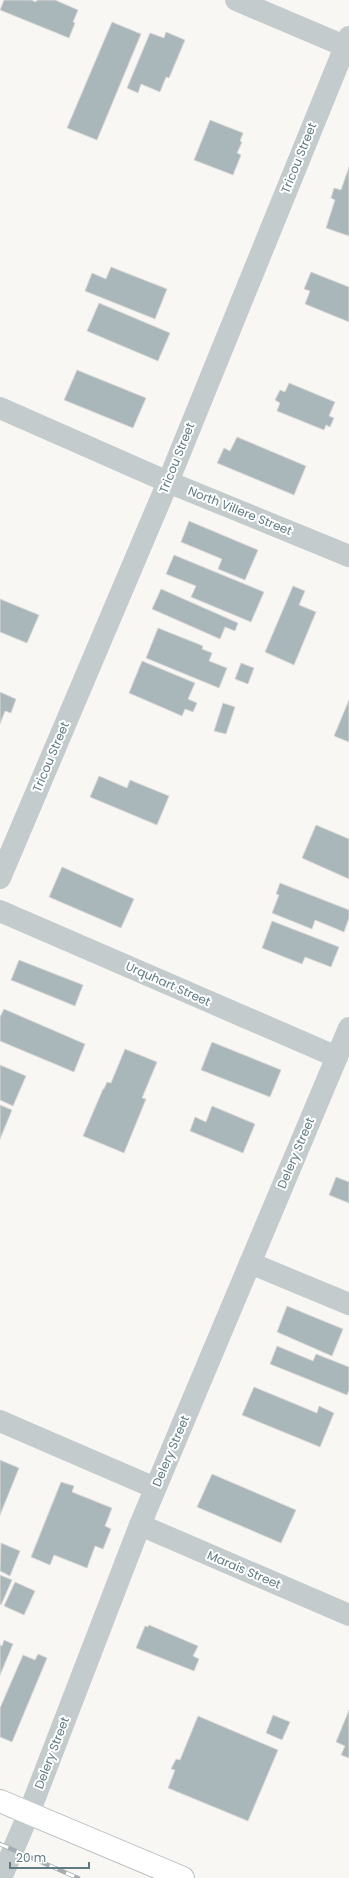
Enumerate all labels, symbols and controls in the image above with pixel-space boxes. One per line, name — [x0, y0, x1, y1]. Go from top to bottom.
street label: Tricou Street — [277, 120, 320, 196]
street label: Tricou Street — [155, 420, 198, 496]
street label: North Villere Street — [186, 482, 295, 539]
street label: Tricou Street — [28, 719, 73, 795]
street label: Urquhart Street — [123, 957, 213, 1010]
street label: Delery Street — [273, 1115, 318, 1191]
street label: Delery Street — [148, 1413, 193, 1489]
street label: Marais Street — [205, 1546, 284, 1593]
street label: Delery Street — [30, 1714, 73, 1791]
scale bar — [10, 1844, 89, 1870]
text: 20 m — [16, 1849, 46, 1866]

